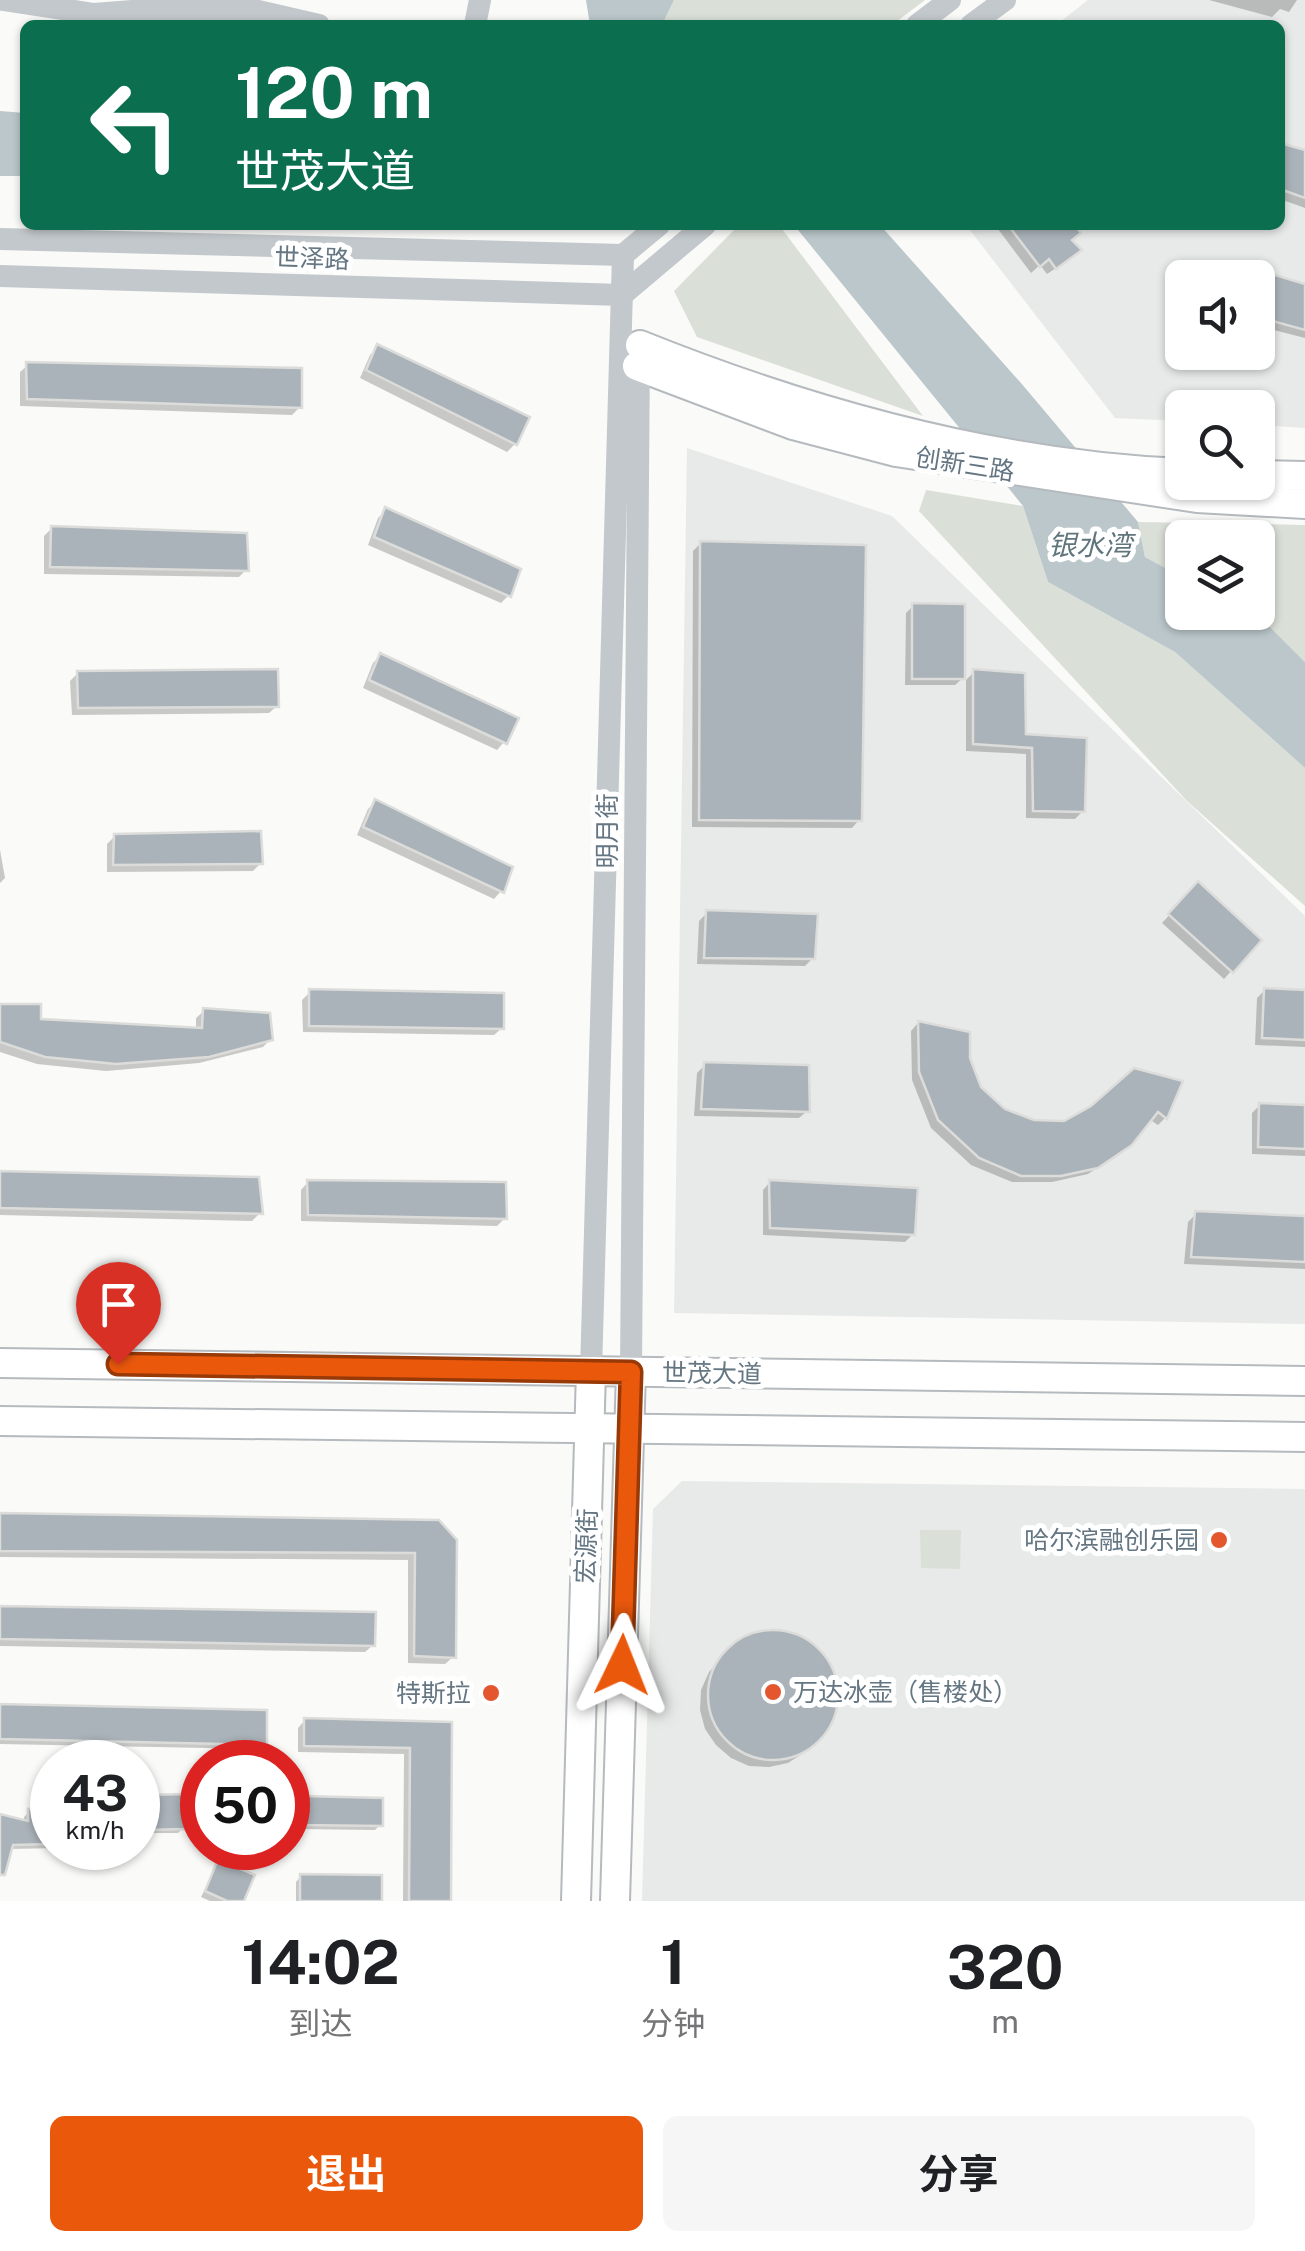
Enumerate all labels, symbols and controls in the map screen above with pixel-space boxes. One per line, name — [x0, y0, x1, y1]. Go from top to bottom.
text: 120 m — [235, 51, 433, 134]
icon: left — [70, 60, 200, 190]
text: 世茂大道 — [235, 144, 415, 197]
street label: 世泽路 — [274, 242, 350, 274]
map controls — [1165, 260, 1275, 630]
button: sound — [1165, 260, 1275, 370]
button: search — [1165, 390, 1275, 500]
street label: 创新三路 — [913, 441, 1017, 487]
button: layers — [1165, 520, 1275, 630]
water label: 银水湾 — [1048, 528, 1136, 561]
street label: 明月街 — [592, 793, 622, 869]
pin — [76, 1262, 161, 1365]
icon: arrive — [91, 1277, 146, 1332]
street label: 世茂大道 — [662, 1357, 762, 1389]
street label: 宏源街 — [570, 1508, 602, 1584]
place label: 哈尔滨融创乐园 — [1024, 1525, 1199, 1555]
marker: 哈尔滨融创乐园 — [1208, 1529, 1230, 1551]
position arrow — [570, 1613, 674, 1717]
place label: 万达冰壶（售楼处） — [793, 1677, 1018, 1707]
place label: 特斯拉 — [396, 1678, 471, 1708]
marker: 万达冰壶（售楼处） — [762, 1681, 784, 1703]
marker: 特斯拉 — [480, 1682, 502, 1704]
speed limit sign: 50 — [180, 1740, 310, 1870]
text: 43 — [62, 1763, 128, 1822]
text: km/h — [66, 1815, 124, 1845]
text: 14:02 — [242, 1927, 400, 1998]
text: 1 — [660, 1927, 686, 1998]
text: 320 — [947, 1932, 1063, 2003]
text: m — [991, 2003, 1019, 2040]
text: 到达 — [289, 2005, 353, 2042]
text: 分钟 — [641, 2005, 705, 2042]
button: 退出 — [50, 2116, 643, 2231]
button: 分享 — [663, 2116, 1255, 2231]

